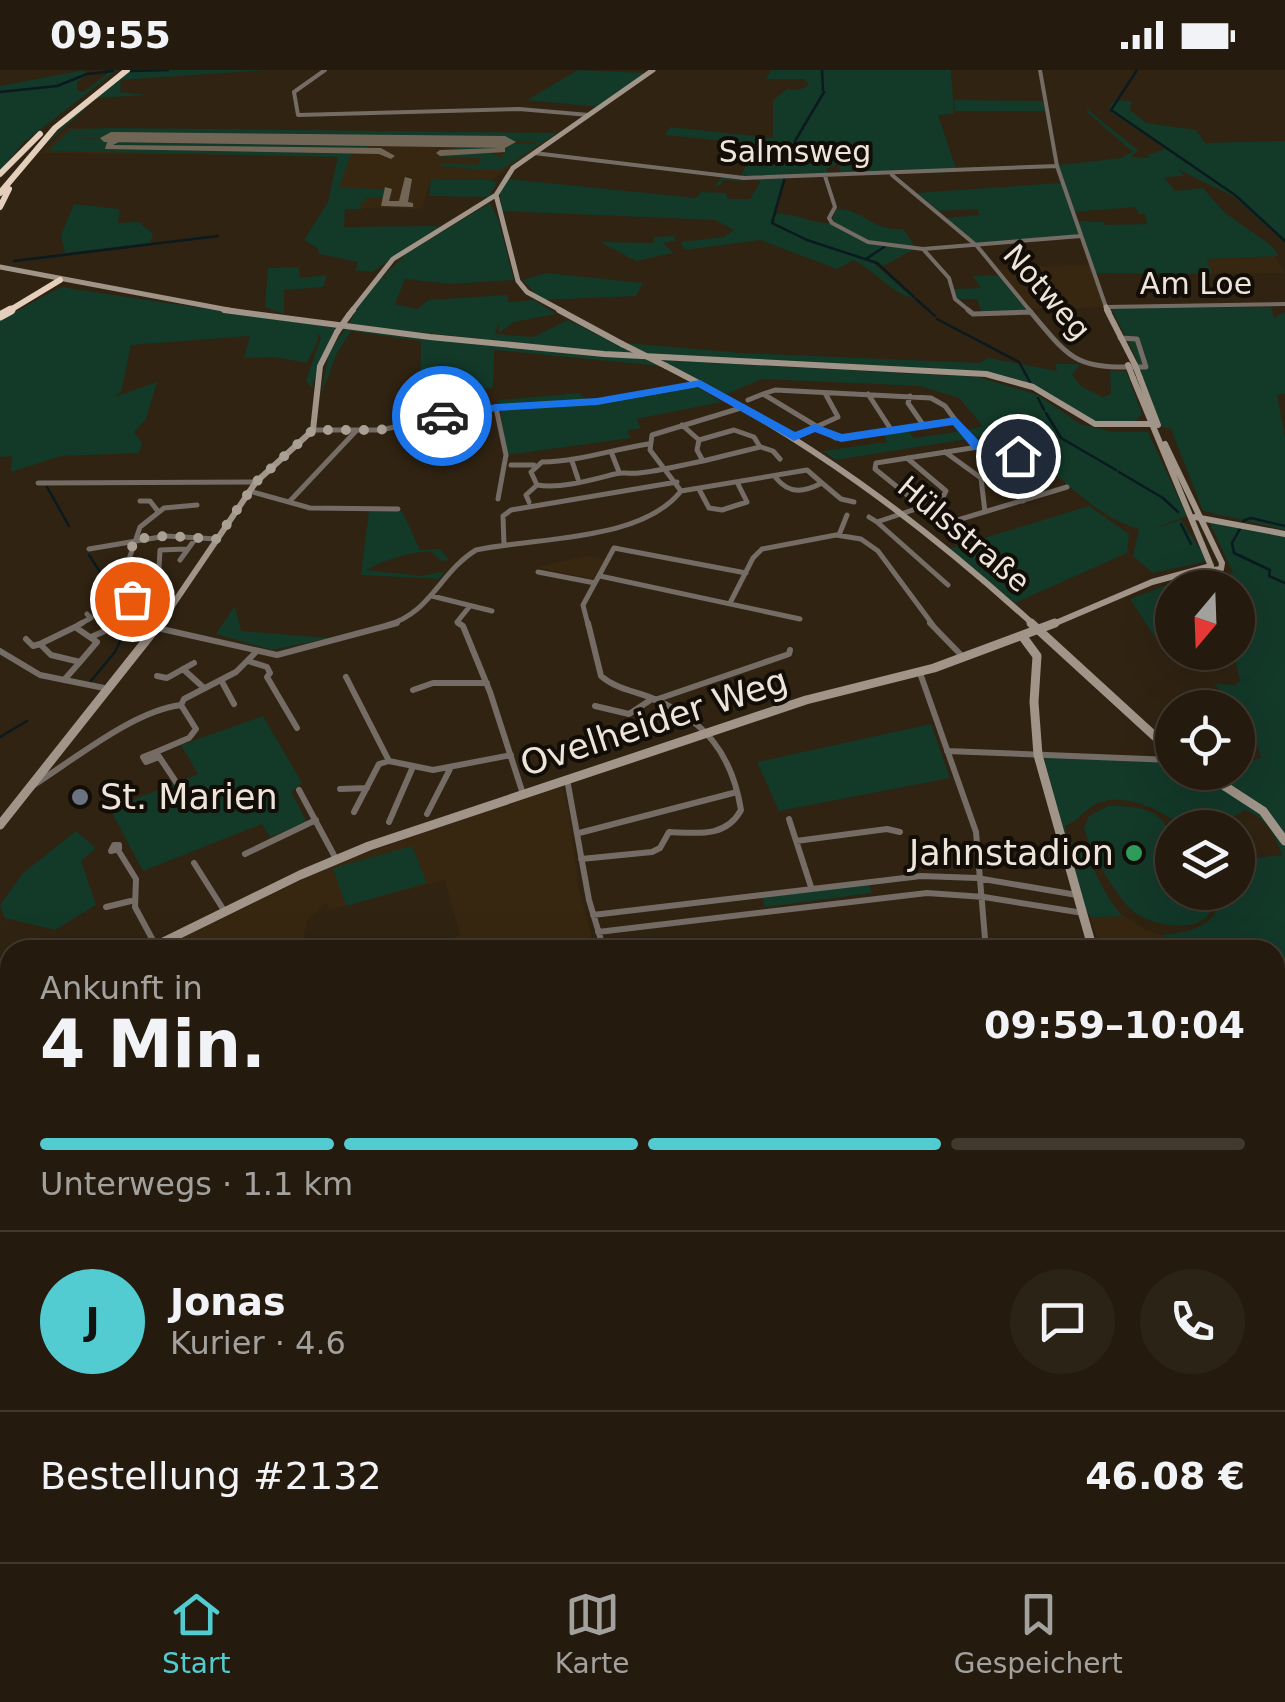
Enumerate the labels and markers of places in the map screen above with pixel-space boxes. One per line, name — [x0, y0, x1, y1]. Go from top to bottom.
pin — [976, 414, 1061, 499]
pin — [90, 557, 175, 642]
place label: St. Marien — [100, 777, 278, 817]
marker: St. Marien — [69, 786, 91, 808]
place label: Jahnstadion — [907, 833, 1114, 873]
marker: Jahnstadion — [1123, 842, 1145, 864]

